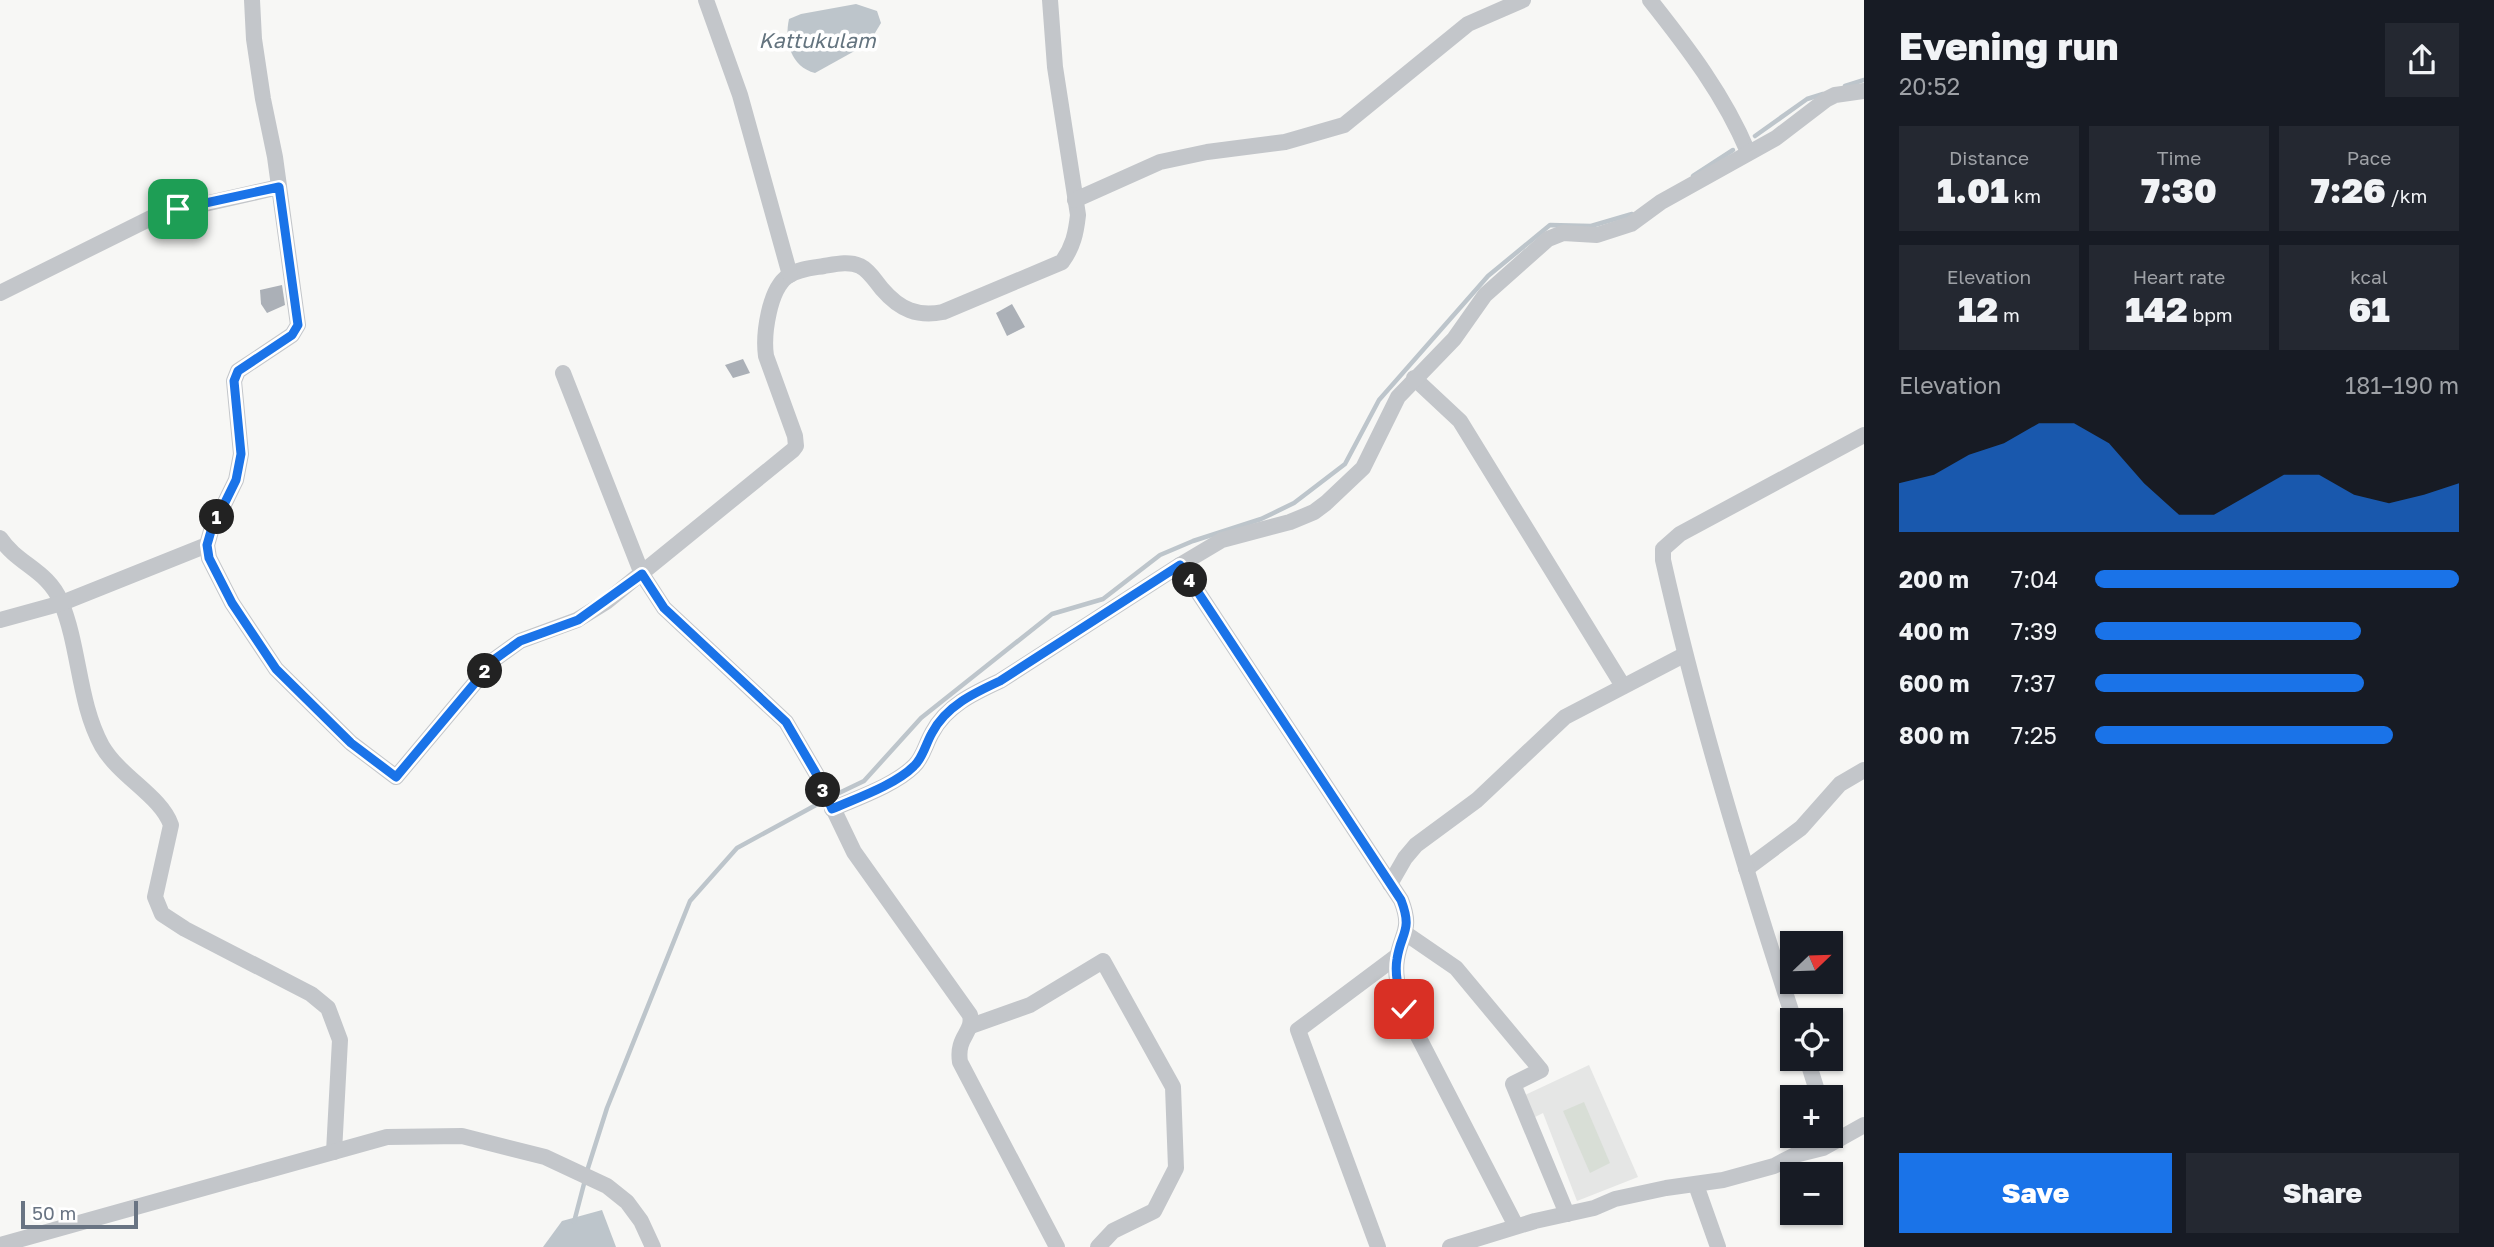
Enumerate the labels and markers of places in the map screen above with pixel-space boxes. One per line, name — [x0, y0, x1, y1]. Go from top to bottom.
pin — [148, 179, 208, 239]
pin: 1 — [200, 500, 234, 534]
pin: 4 — [1172, 562, 1208, 598]
pin: 2 — [468, 654, 503, 688]
pin: 3 — [806, 772, 840, 808]
pin — [1374, 979, 1434, 1039]

